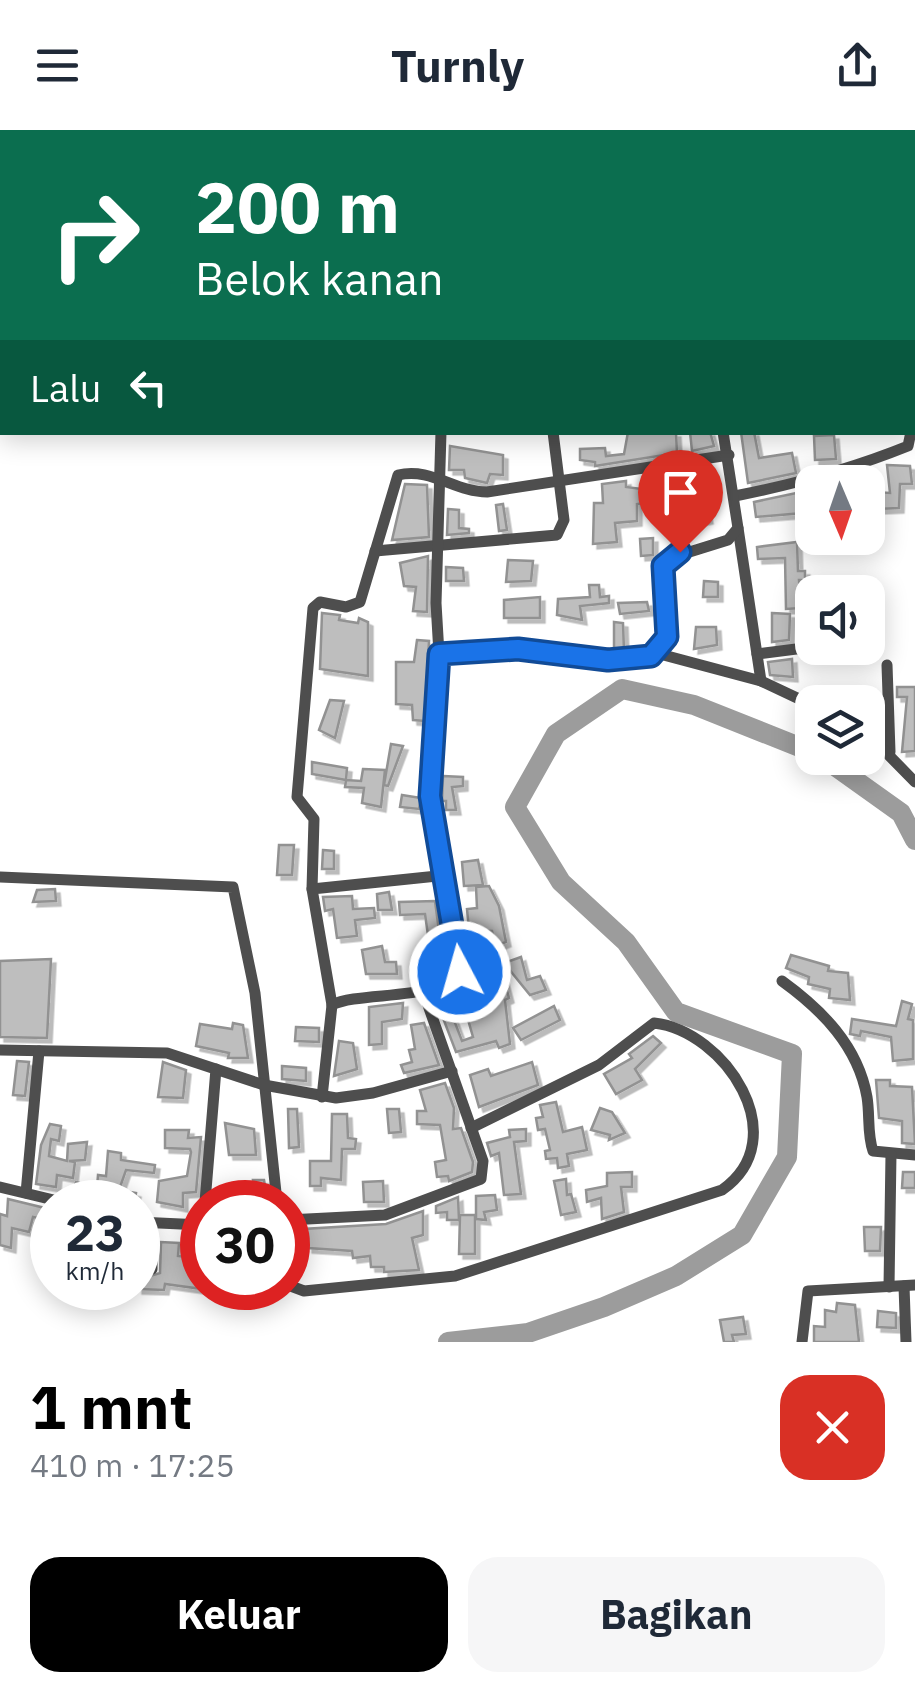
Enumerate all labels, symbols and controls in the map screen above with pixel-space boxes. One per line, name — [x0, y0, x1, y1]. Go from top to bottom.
text: Turnly — [391, 36, 524, 94]
icon: menu — [30, 38, 85, 93]
icon: share — [830, 38, 885, 93]
text: 200 m — [195, 161, 400, 252]
icon: right — [30, 170, 160, 300]
text: Belok kanan — [195, 249, 444, 307]
icon: left — [121, 360, 176, 415]
text: Lalu — [30, 363, 101, 412]
pin — [638, 450, 723, 553]
icon: arrive — [653, 465, 708, 520]
north arrow — [795, 465, 885, 555]
map controls — [795, 465, 885, 775]
button: sound — [795, 575, 885, 665]
button: layers — [795, 685, 885, 775]
position arrow — [408, 920, 512, 1024]
speed limit sign: 30 — [180, 1180, 310, 1310]
text: 23 — [65, 1200, 125, 1265]
text: km/h — [66, 1254, 124, 1287]
text: 1 mnt — [30, 1367, 193, 1446]
button: close — [780, 1375, 885, 1480]
text: 410 m · 17:25 — [30, 1444, 235, 1486]
button: Keluar — [30, 1557, 448, 1672]
button: Bagikan — [468, 1557, 885, 1672]

